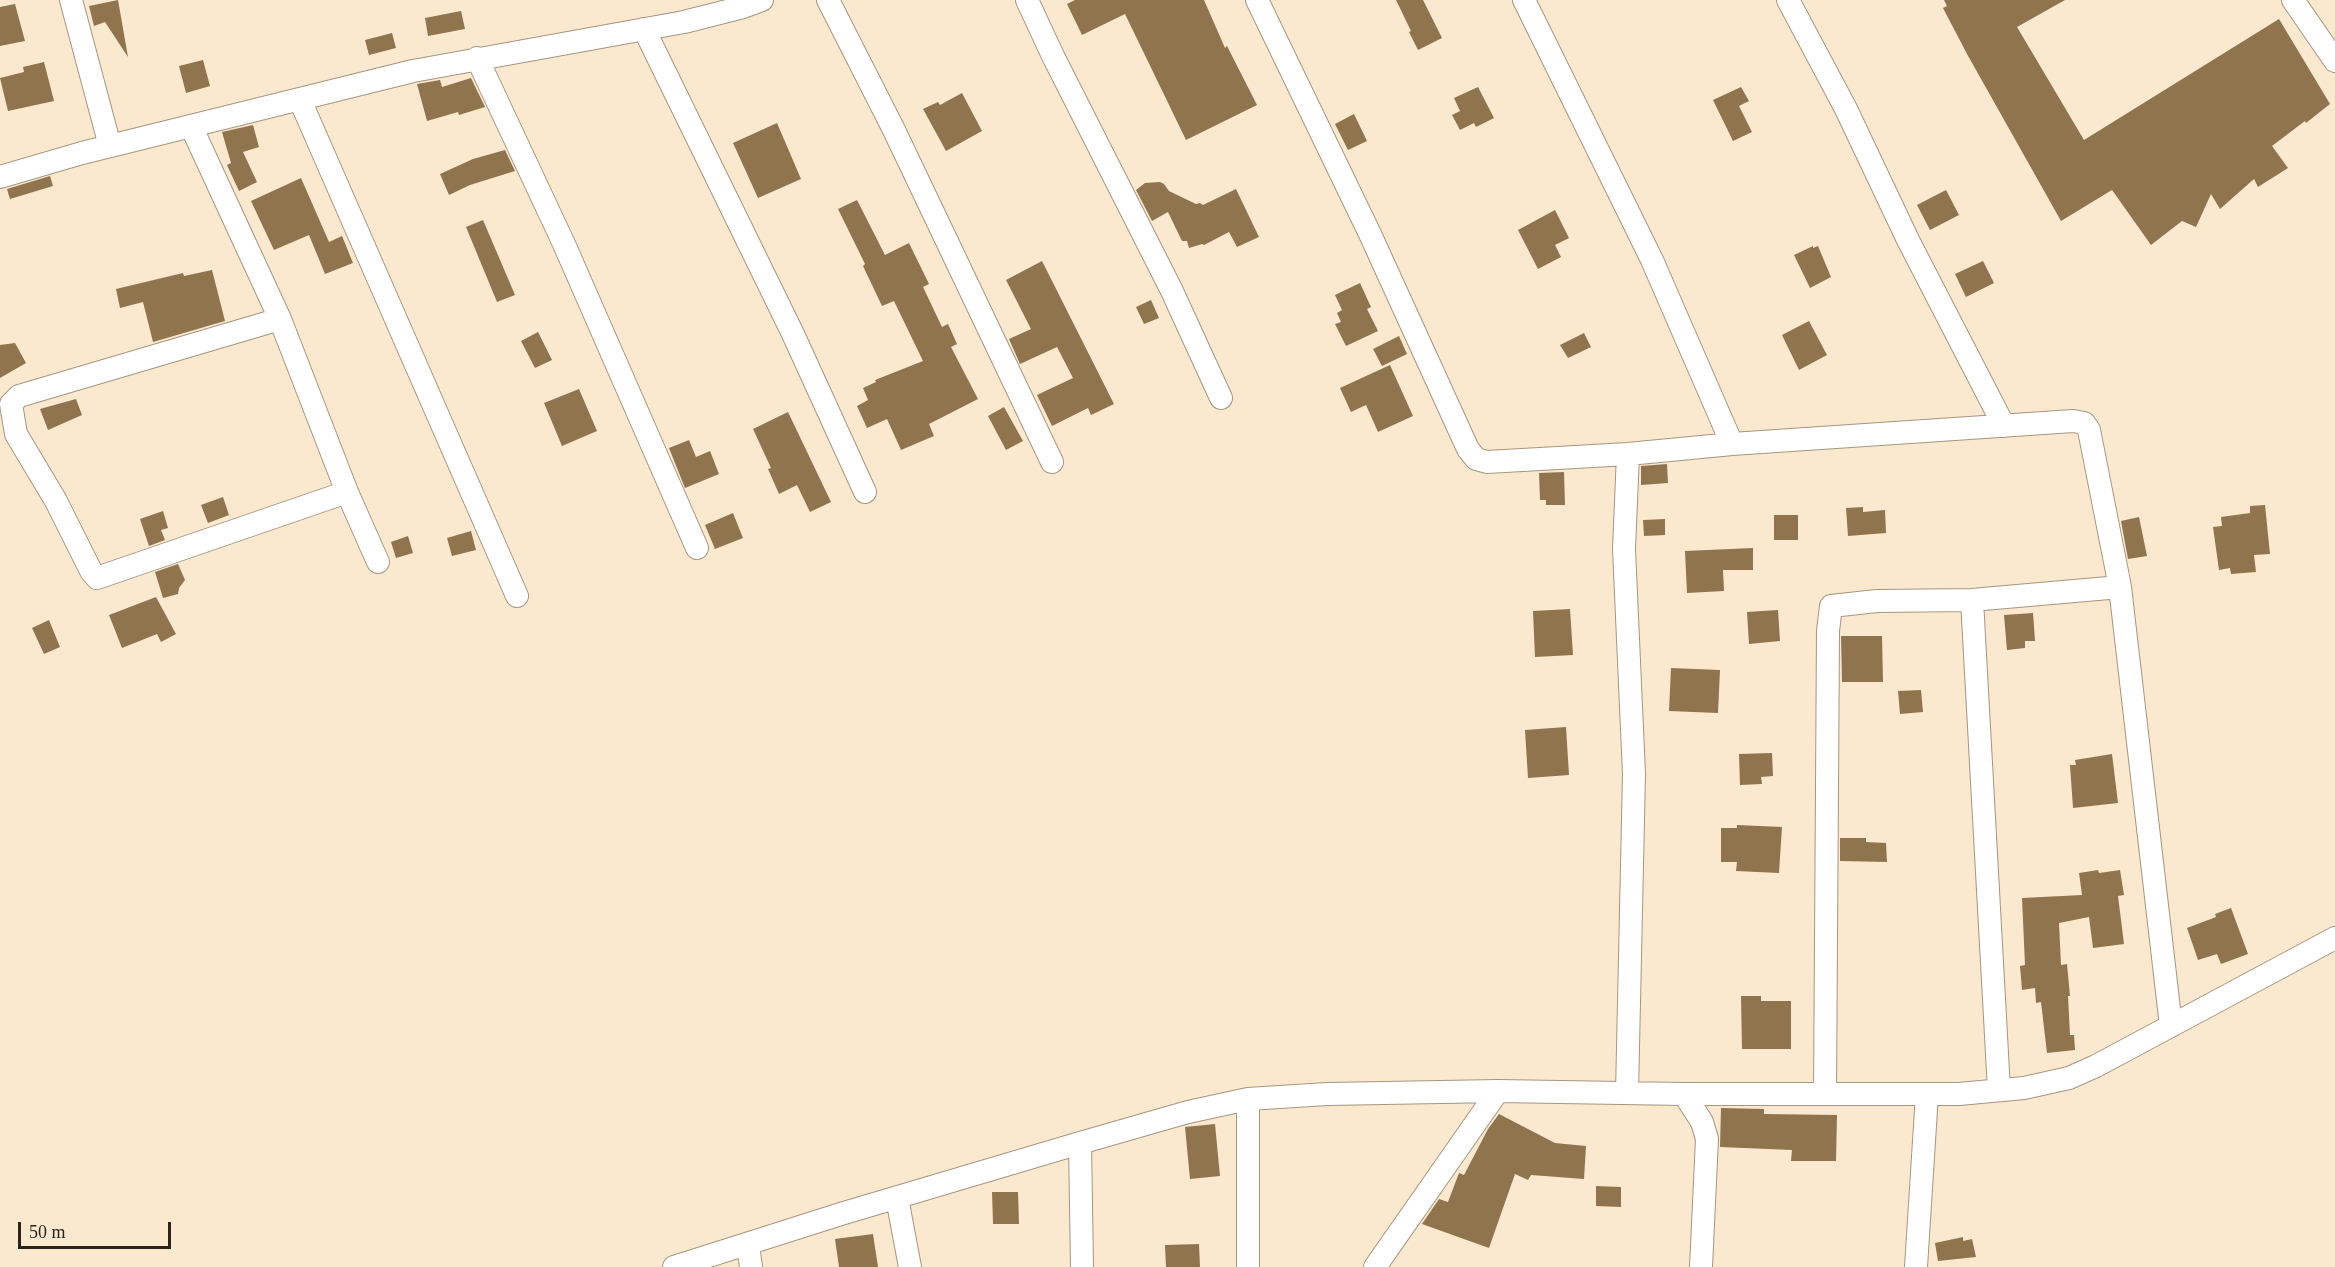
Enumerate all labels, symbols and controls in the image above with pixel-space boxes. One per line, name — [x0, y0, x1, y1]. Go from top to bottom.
scale bar — [21, 1210, 174, 1248]
text: 50 m — [29, 1222, 66, 1242]

